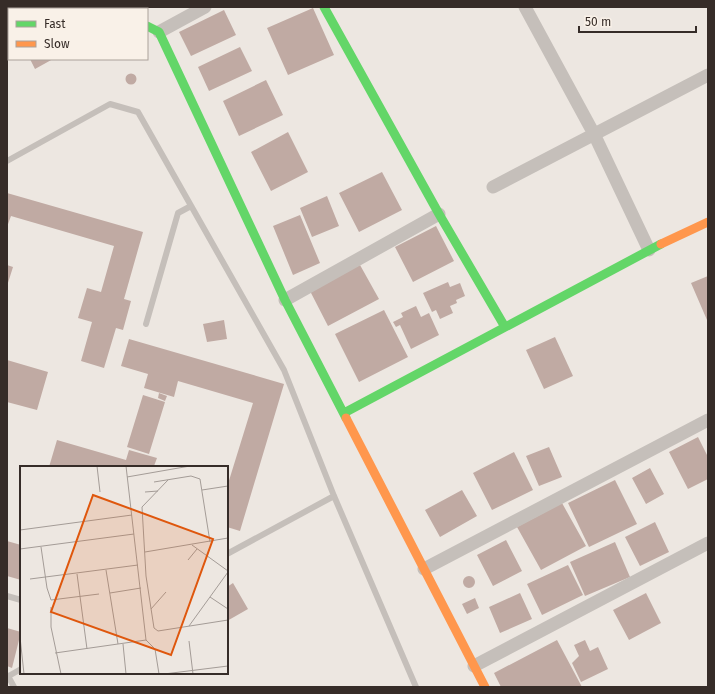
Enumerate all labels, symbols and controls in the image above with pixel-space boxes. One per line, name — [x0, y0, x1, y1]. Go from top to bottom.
legend — [8, 8, 148, 60]
scale bar — [579, 8, 696, 34]
text: 50 m — [585, 15, 611, 29]
text: Fast — [44, 17, 66, 31]
text: Slow — [44, 37, 70, 51]
inset map — [20, 466, 228, 674]

